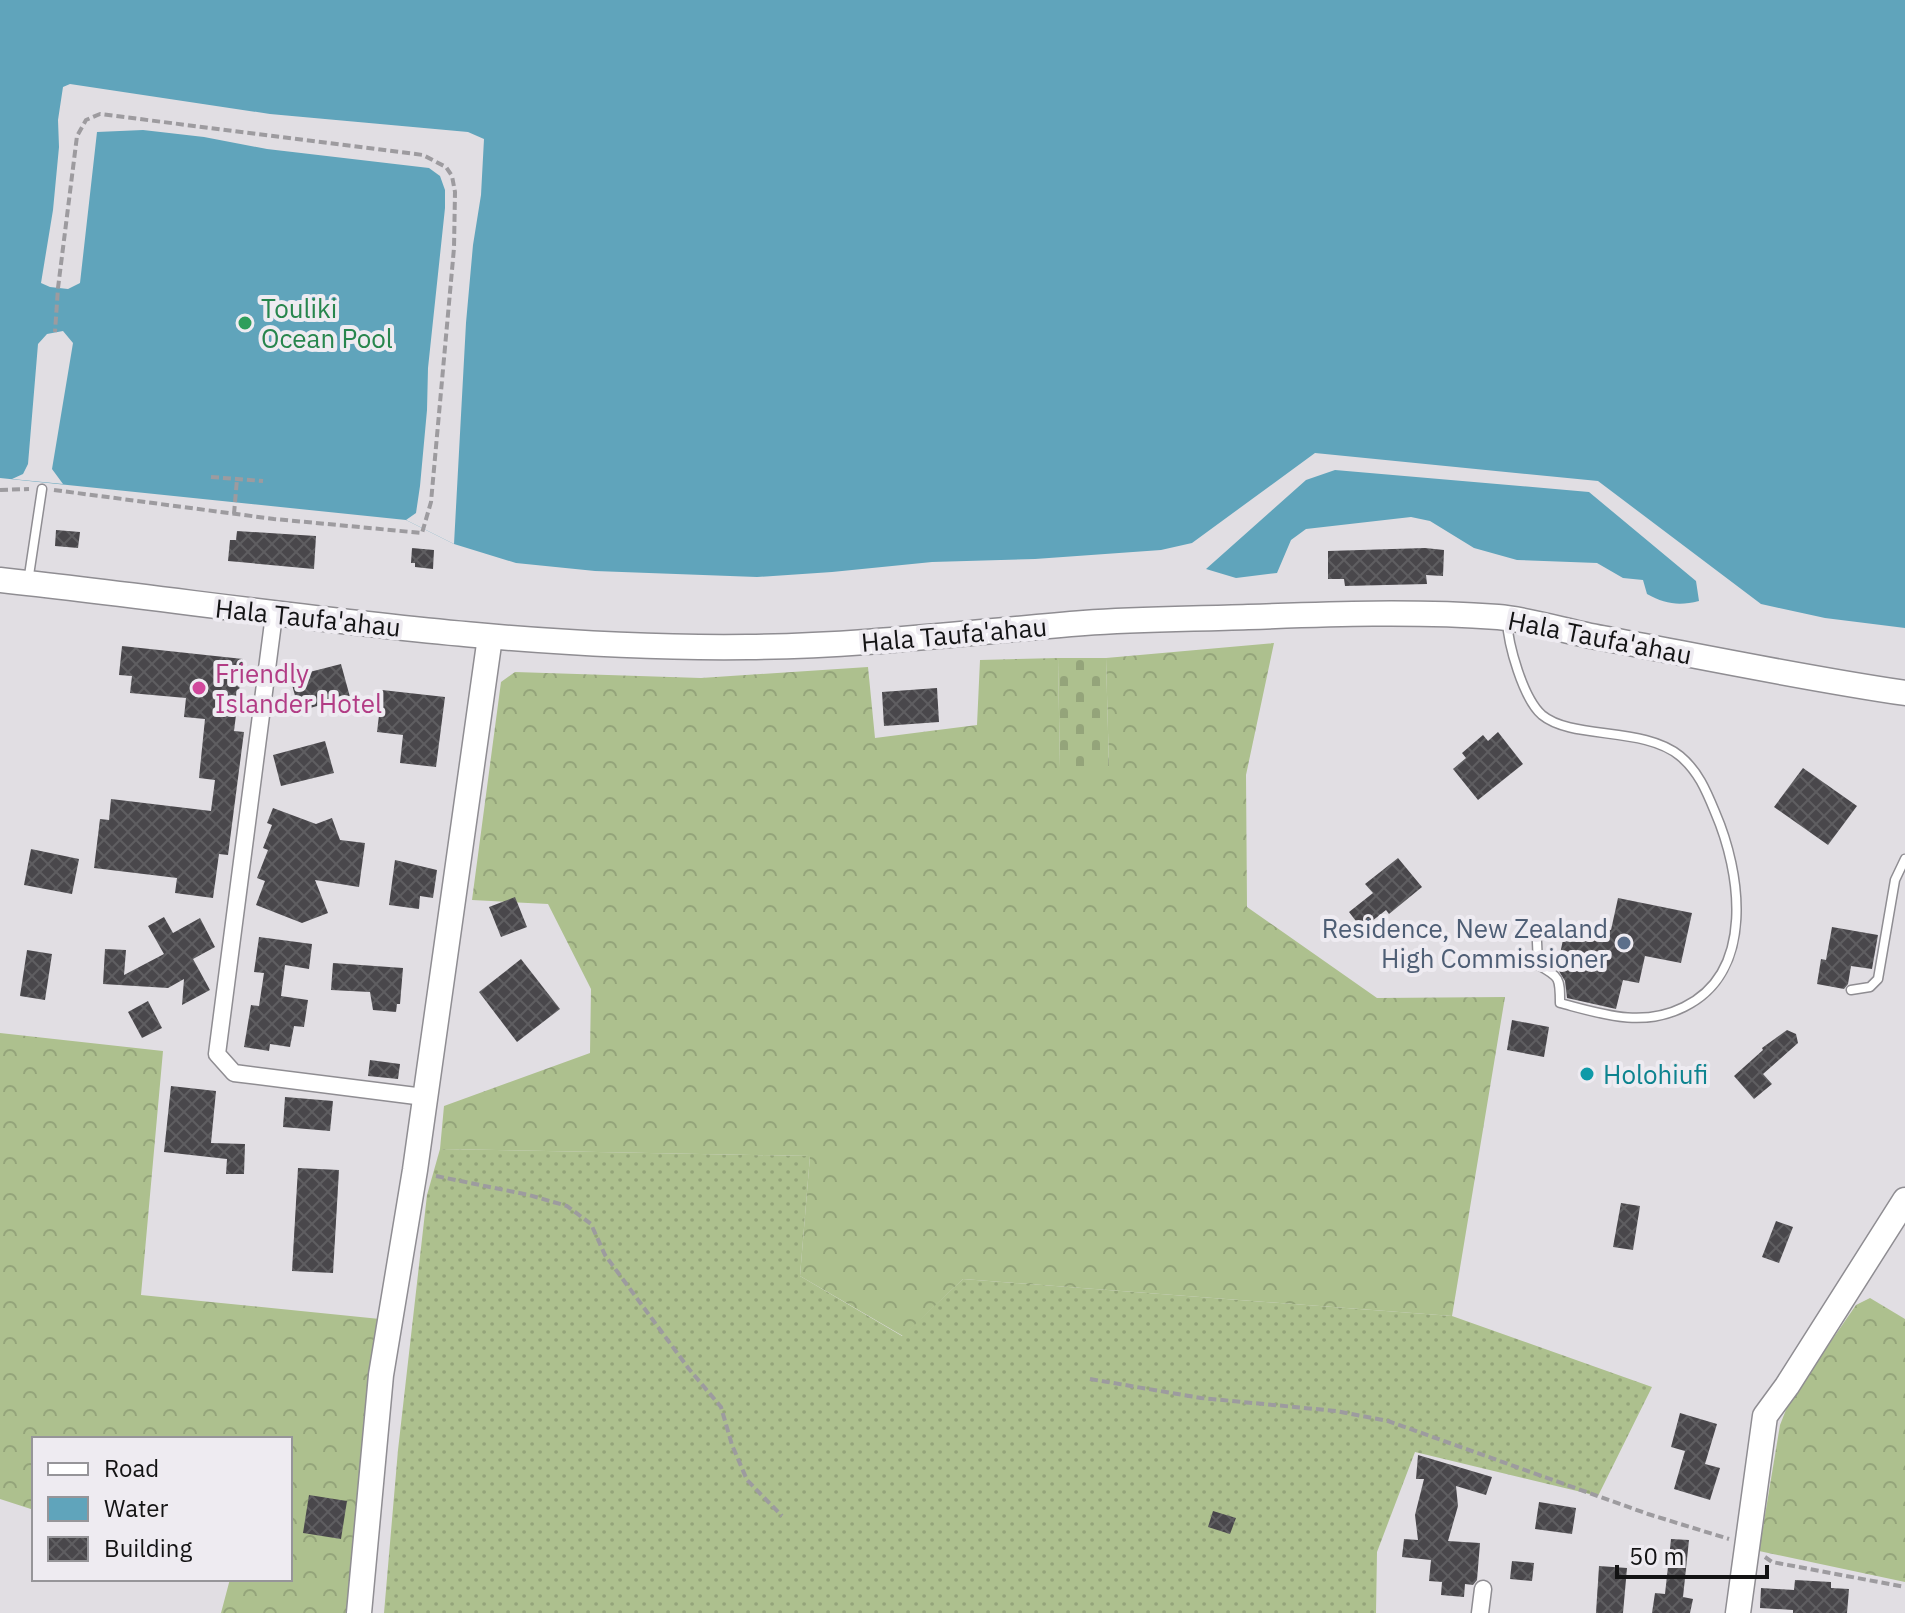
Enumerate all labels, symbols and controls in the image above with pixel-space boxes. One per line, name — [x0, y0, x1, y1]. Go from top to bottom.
place label: Touliki Ocean Pool — [261, 291, 393, 355]
marker: Touliki Ocean Pool — [236, 314, 254, 332]
street label: Hala Taufa'ahau — [213, 590, 403, 644]
street label: Hala Taufa'ahau — [1505, 603, 1695, 671]
street label: Hala Taufa'ahau — [860, 609, 1048, 659]
place label: Friendly Islander Hotel — [215, 656, 382, 720]
marker: Friendly Islander Hotel — [190, 679, 208, 697]
place label: Residence, New Zealand High Commissioner — [1322, 911, 1608, 975]
marker: Residence, New Zealand High Commissioner — [1615, 934, 1633, 952]
place label: Holohiufi — [1603, 1057, 1708, 1091]
marker: Holohiufi — [1578, 1065, 1596, 1083]
legend — [32, 1437, 292, 1581]
text: Road — [104, 1452, 159, 1484]
text: Water — [104, 1492, 168, 1524]
scale bar — [1617, 1529, 1767, 1579]
text: Building — [104, 1532, 192, 1564]
text: 50 m — [1629, 1540, 1684, 1572]

